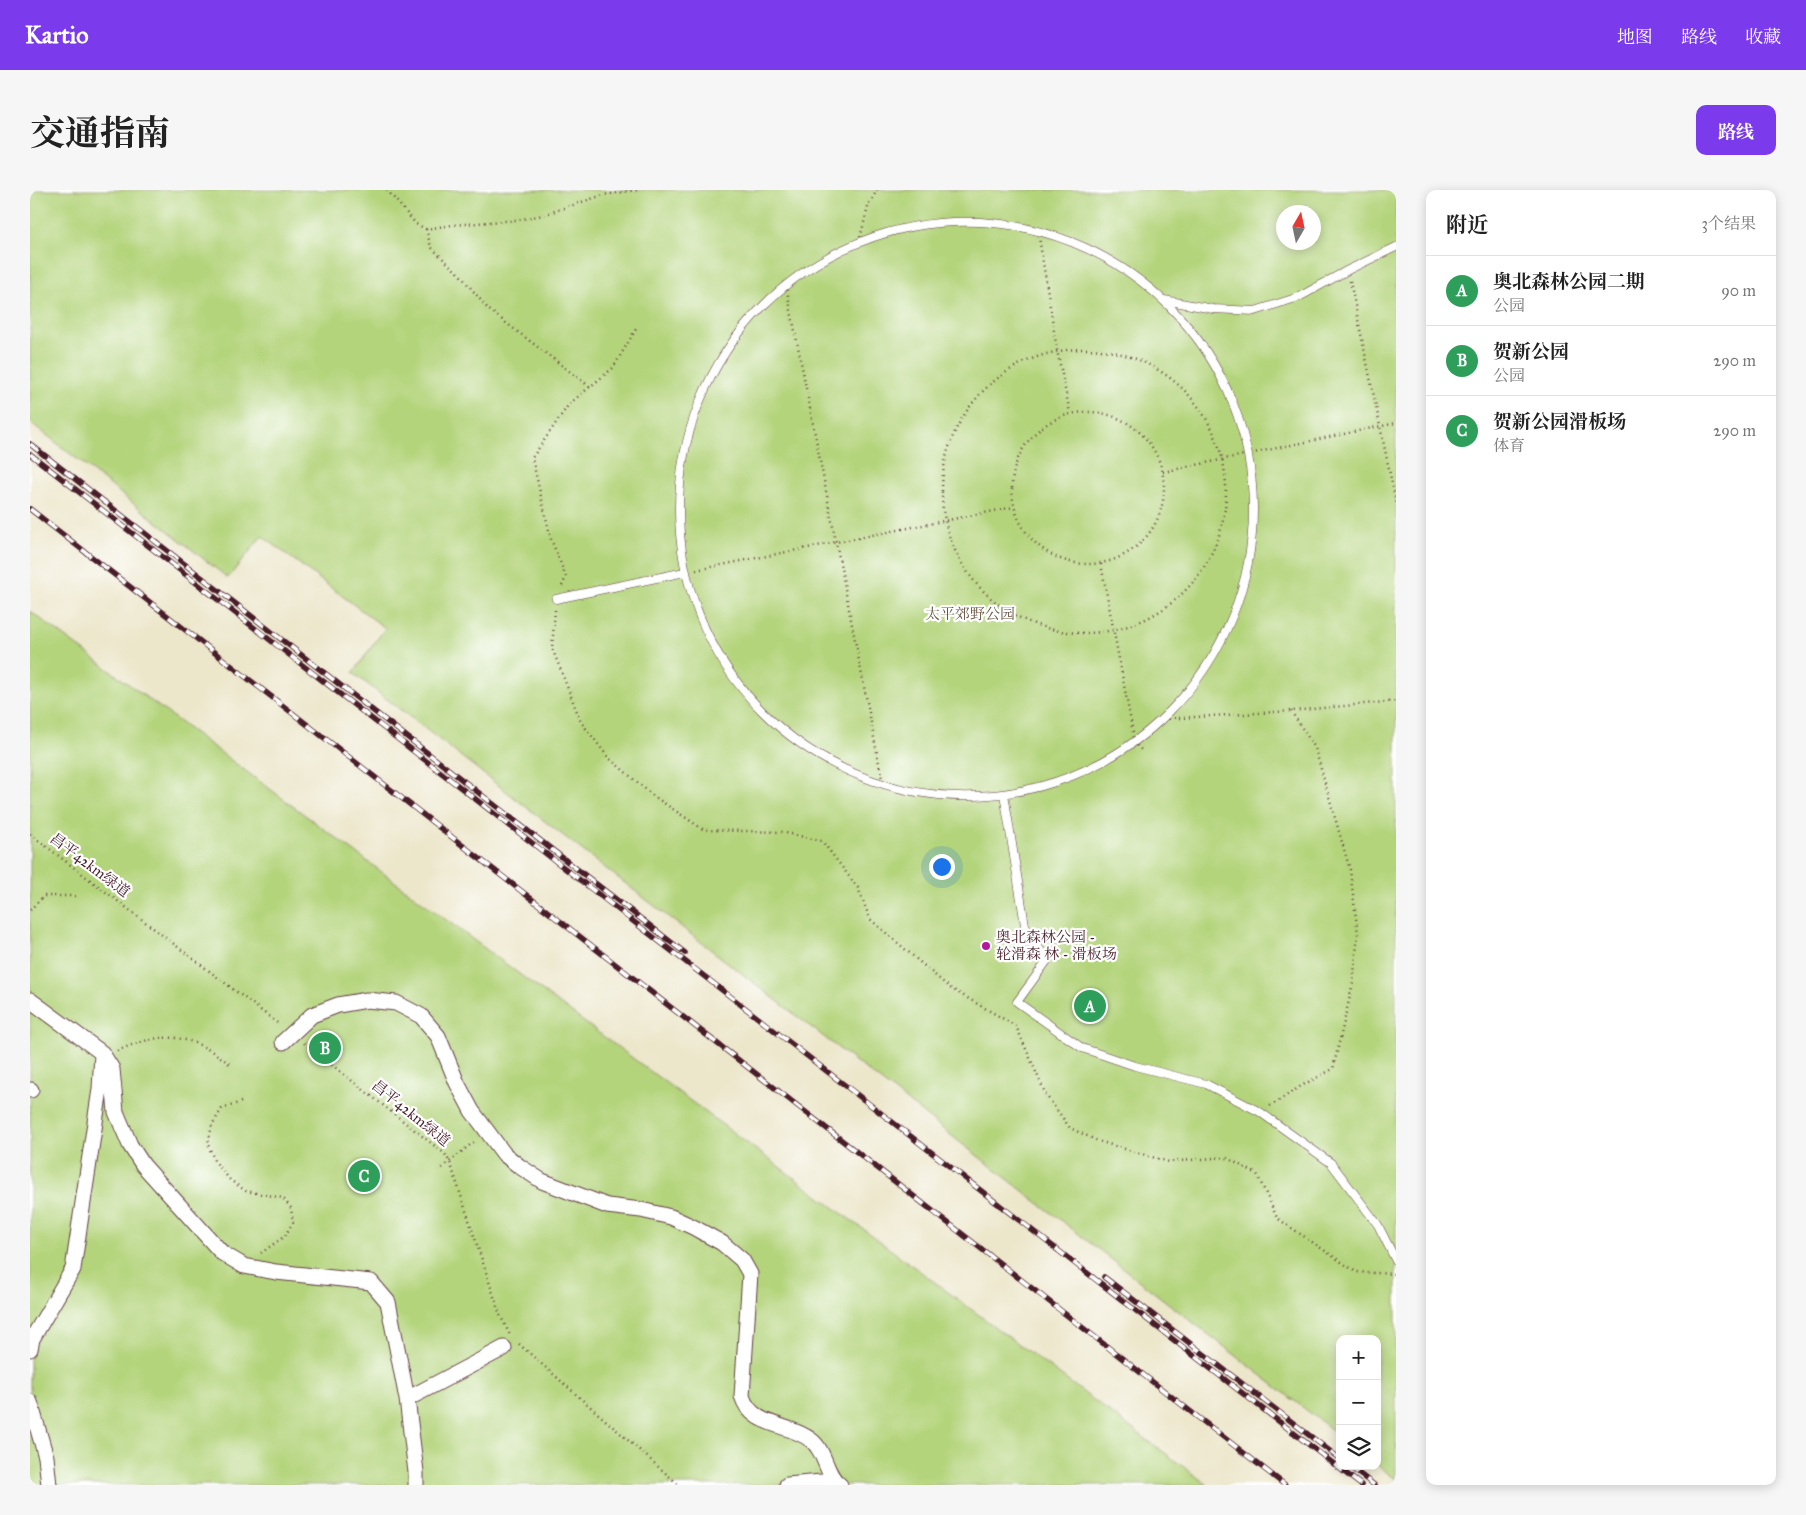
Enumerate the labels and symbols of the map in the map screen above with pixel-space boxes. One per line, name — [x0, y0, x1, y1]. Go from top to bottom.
north arrow — [1276, 205, 1321, 250]
park label: 太平郊野公园 — [925, 605, 1015, 623]
street label: 昌平42km绿道 — [47, 829, 133, 901]
your location — [929, 854, 955, 880]
place label: 奥北森林公园 - 轮滑森 林 - 滑板场 — [996, 928, 1117, 963]
marker: 奥北森林公园 - 轮滑森 林 - 滑板场 — [980, 940, 992, 952]
pin: A — [1074, 987, 1106, 1025]
pin: B — [309, 1029, 341, 1067]
street label: 昌平42km绿道 — [368, 1076, 454, 1150]
pin: C — [348, 1157, 380, 1195]

